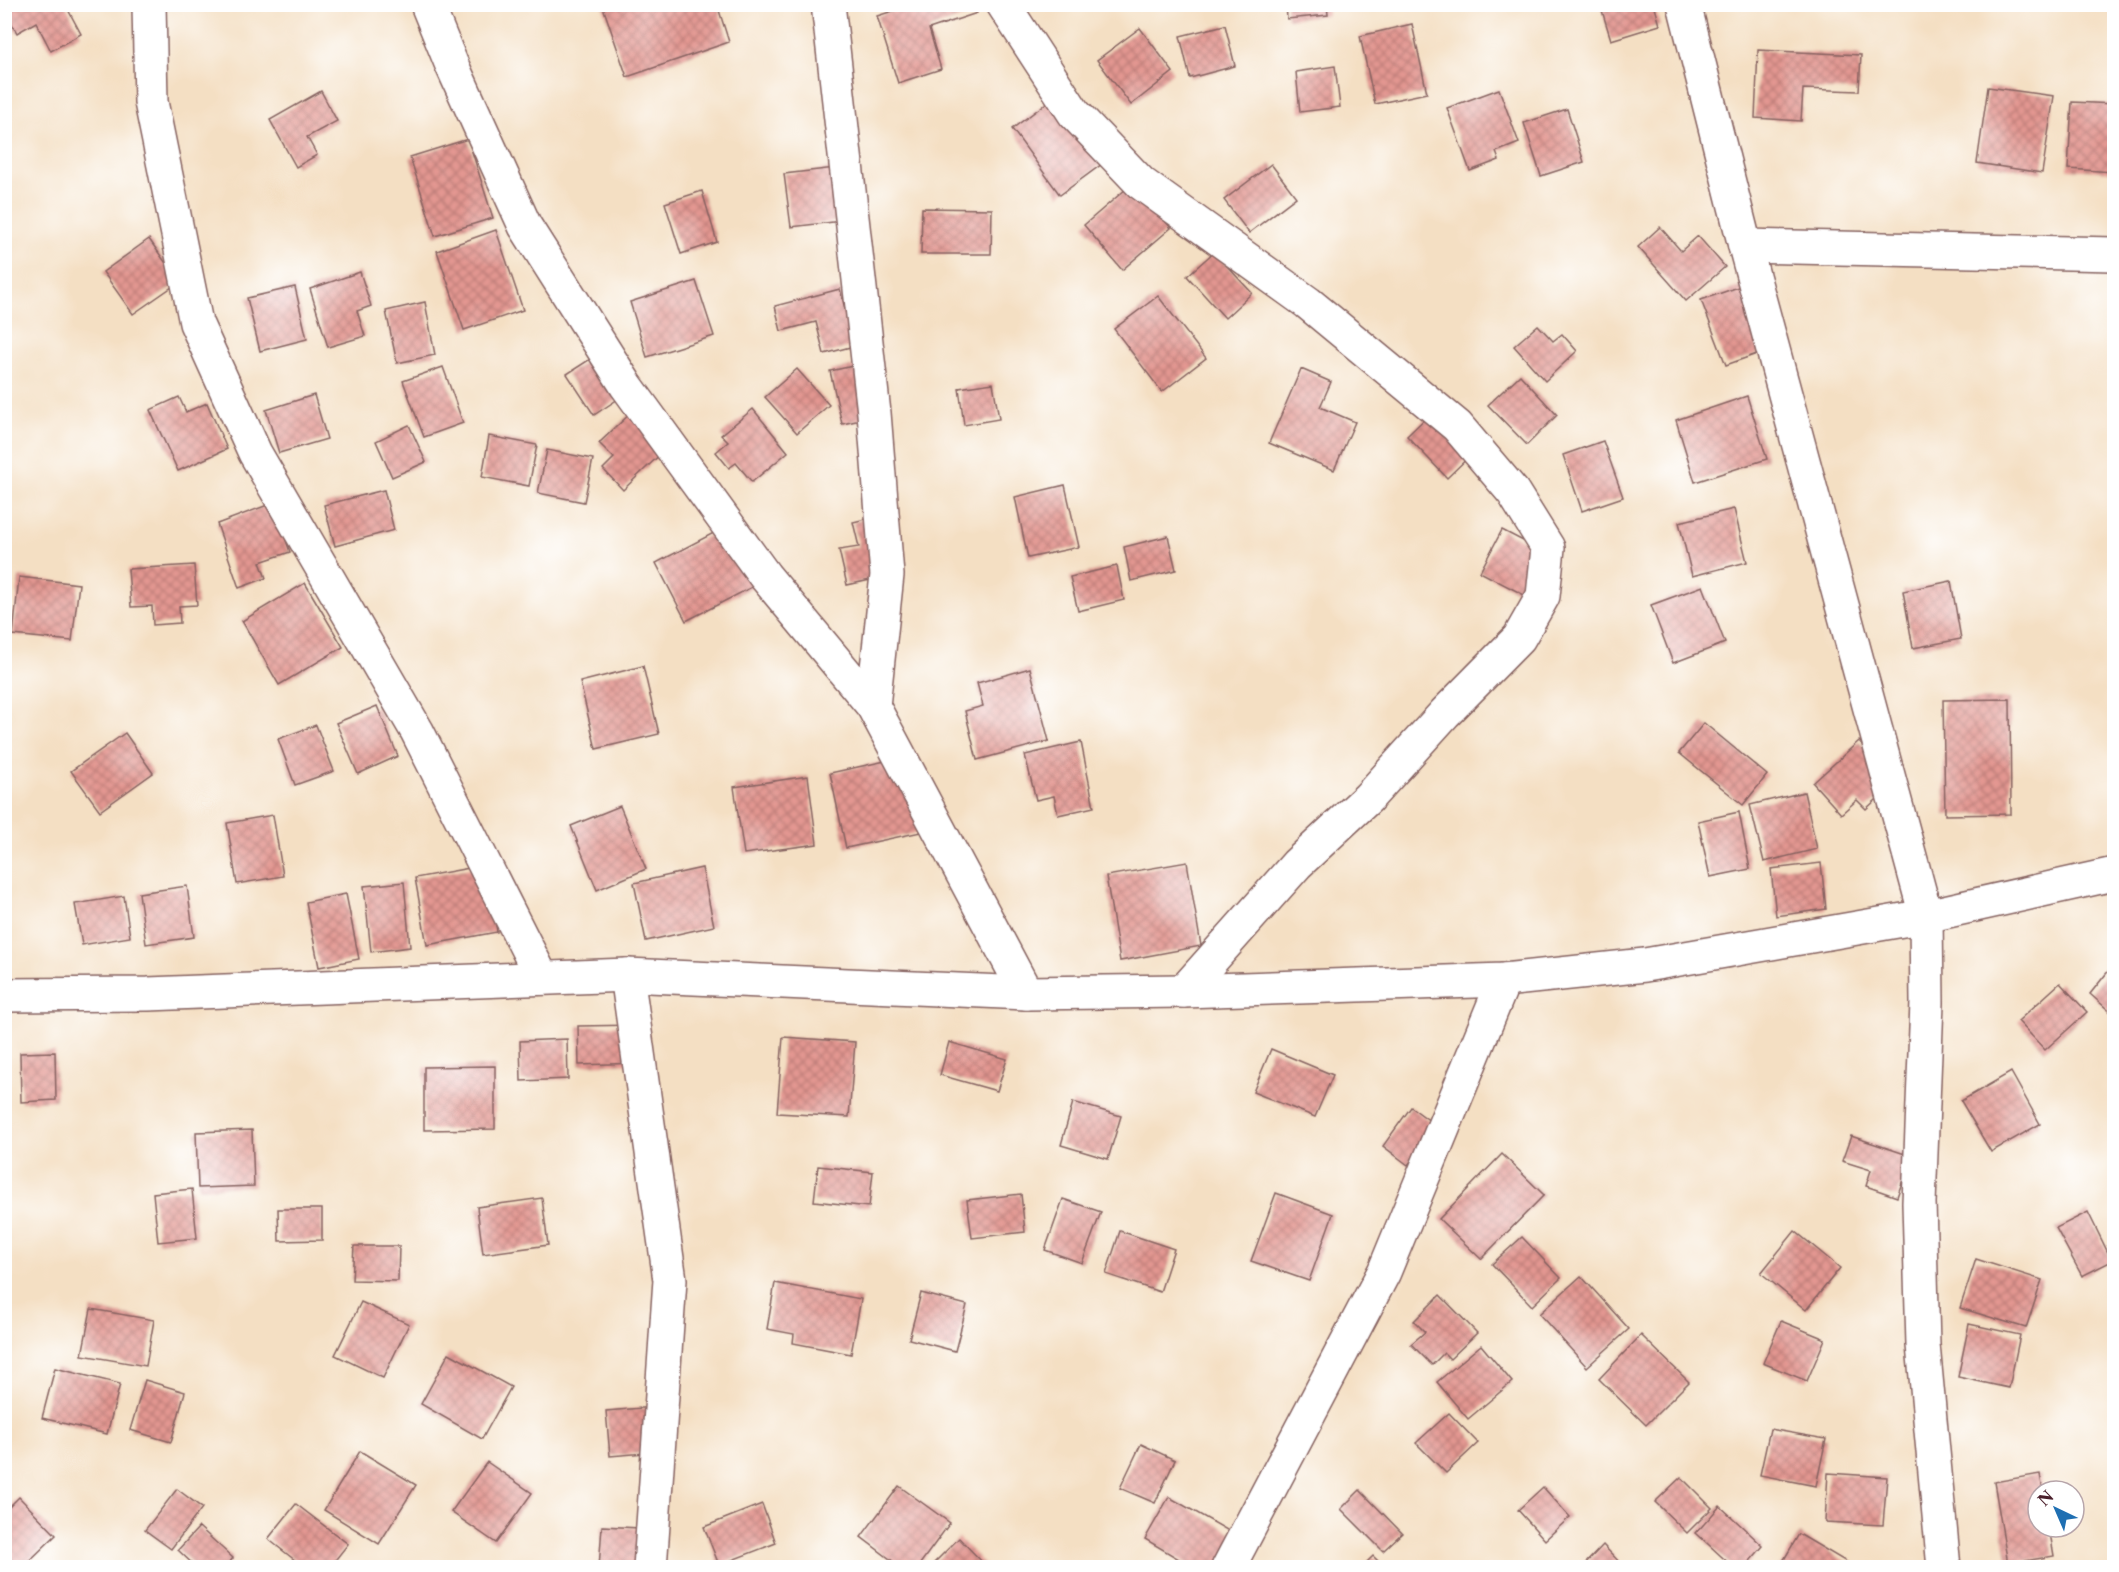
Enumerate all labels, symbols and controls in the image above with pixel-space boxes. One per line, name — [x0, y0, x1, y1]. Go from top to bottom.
north arrow — [2026, 1479, 2086, 1539]
text: N — [2034, 1486, 2058, 1510]

